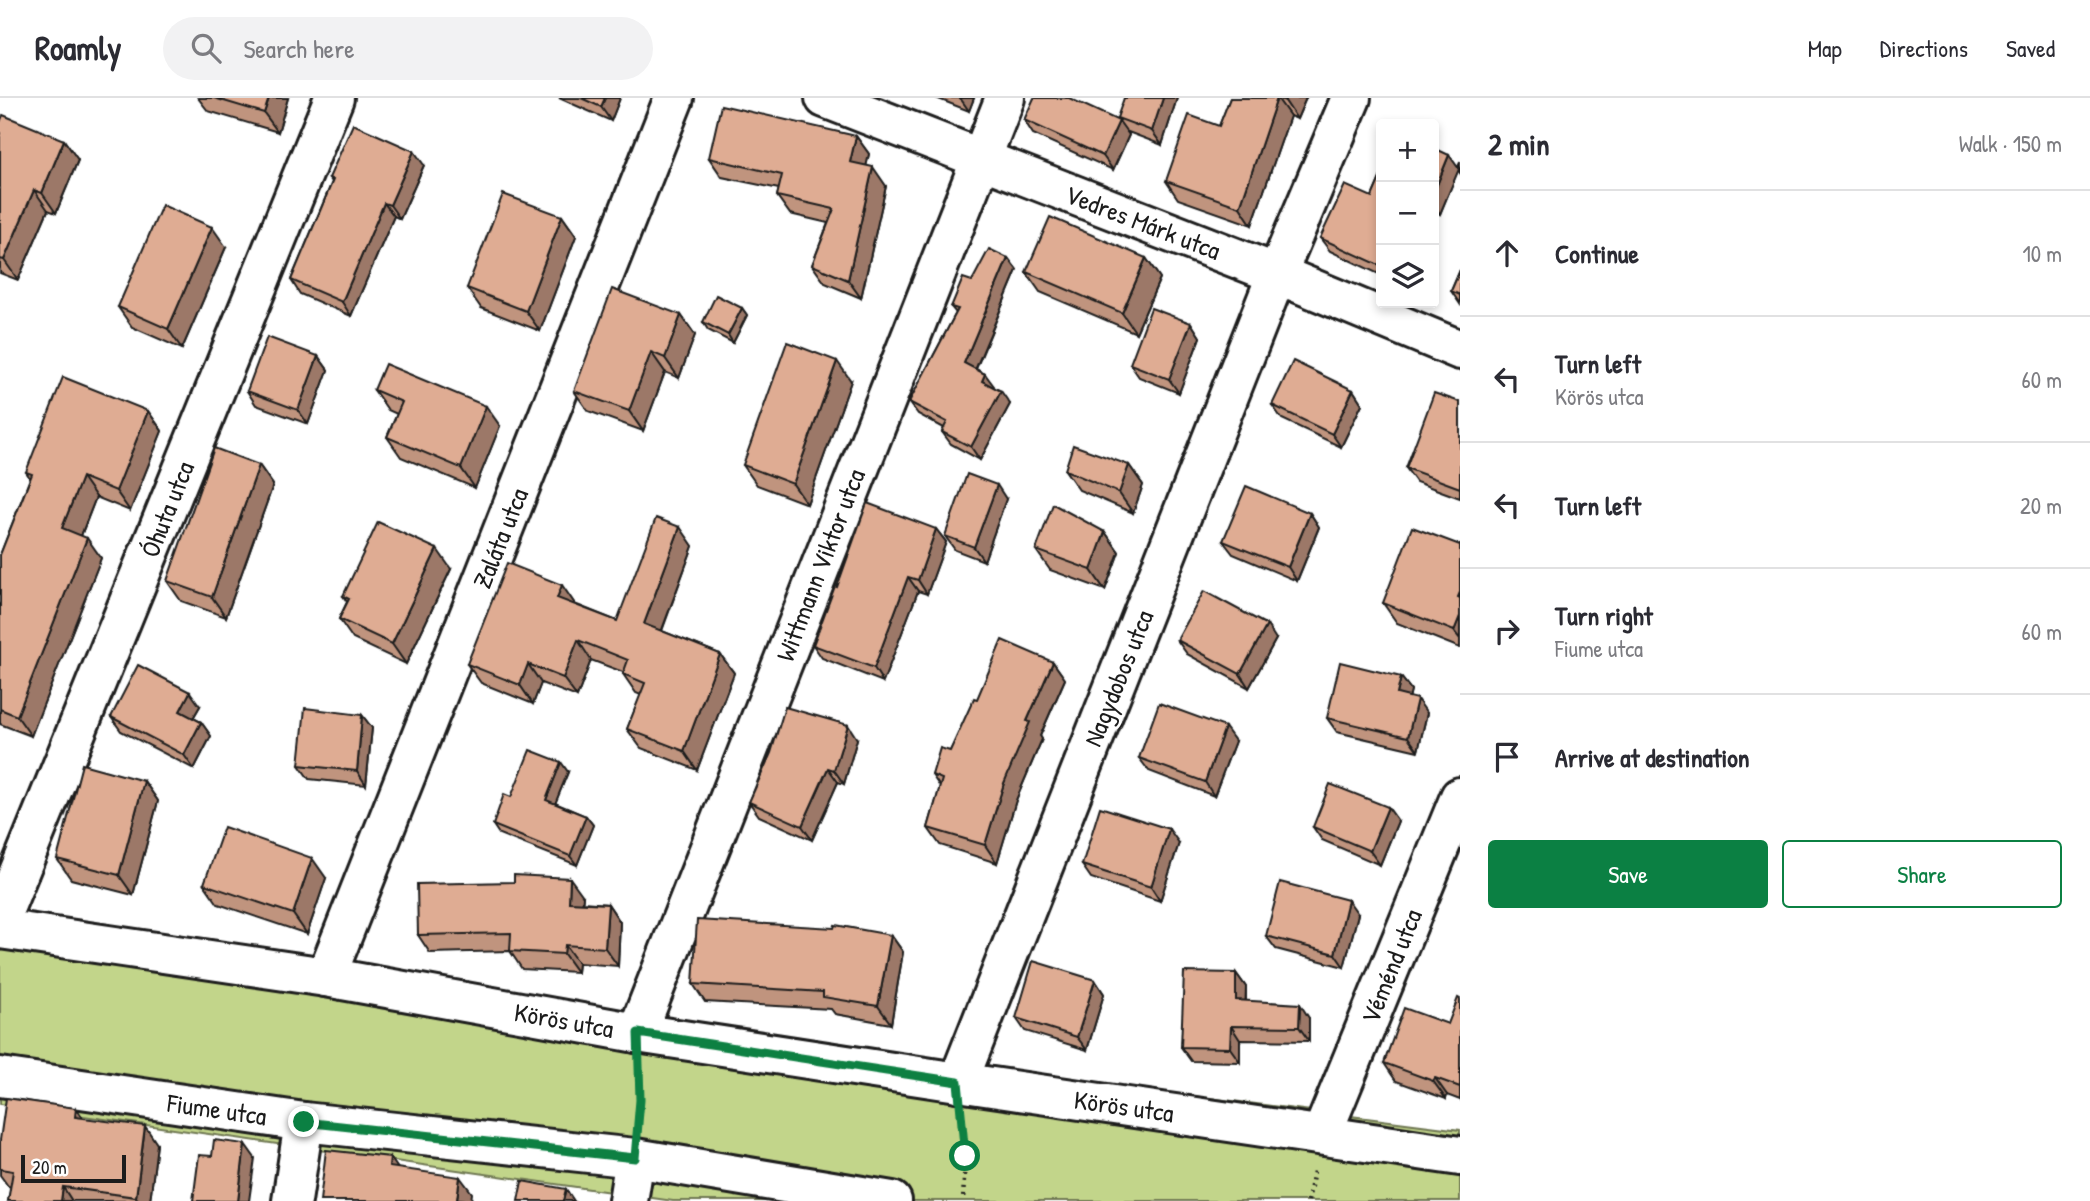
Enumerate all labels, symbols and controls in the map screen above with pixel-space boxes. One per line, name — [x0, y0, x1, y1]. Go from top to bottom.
search box — [163, 17, 653, 80]
text: Roamly — [35, 26, 121, 70]
icon: search — [187, 29, 225, 67]
text: Search here — [243, 31, 355, 66]
text: Map — [1808, 32, 1842, 64]
text: Directions — [1880, 32, 1968, 64]
text: Saved — [2006, 32, 2055, 64]
map controls — [1376, 119, 1439, 308]
button: + — [1376, 119, 1439, 182]
text: 2 min — [1488, 124, 1550, 164]
text: Walk · 150 m — [1959, 128, 2062, 159]
street label: Vedres Márk utca — [1060, 176, 1226, 268]
button: − — [1376, 182, 1439, 245]
icon: ahead — [1488, 234, 1526, 272]
text: Continue — [1555, 236, 1639, 271]
text: 10 m — [2022, 238, 2062, 269]
button: layers — [1376, 245, 1439, 308]
text: Turn left — [1555, 346, 1641, 381]
icon: left — [1488, 360, 1526, 398]
text: 60 m — [2022, 364, 2062, 395]
text: Körös utca — [1555, 381, 1644, 412]
street label: Óhuta utca — [132, 456, 202, 562]
street label: Wittmann Viktor utca — [767, 464, 873, 666]
street label: Zaláta utca — [464, 483, 536, 593]
icon: left — [1488, 486, 1526, 524]
text: Turn left — [1555, 488, 1641, 523]
text: 20 m — [2020, 490, 2062, 521]
text: Turn right — [1555, 598, 1653, 633]
street label: Nagydobos utca — [1075, 605, 1161, 751]
icon: right — [1488, 612, 1526, 650]
text: 60 m — [2022, 616, 2062, 647]
text: Fiume utca — [1555, 633, 1643, 664]
icon: arrive — [1488, 738, 1526, 776]
text: Arrive at destination — [1555, 740, 1750, 775]
button: Save — [1488, 840, 1768, 908]
button: Share — [1782, 840, 2062, 908]
street label: Véménd utca — [1352, 904, 1430, 1028]
street label: Körös utca — [512, 994, 616, 1046]
street label: Körös utca — [1072, 1082, 1176, 1130]
street label: Fiume utca — [164, 1085, 269, 1133]
route end — [288, 1106, 319, 1137]
route start — [949, 1140, 980, 1171]
scale bar — [21, 1152, 126, 1184]
text: 20 m — [32, 1154, 67, 1180]

